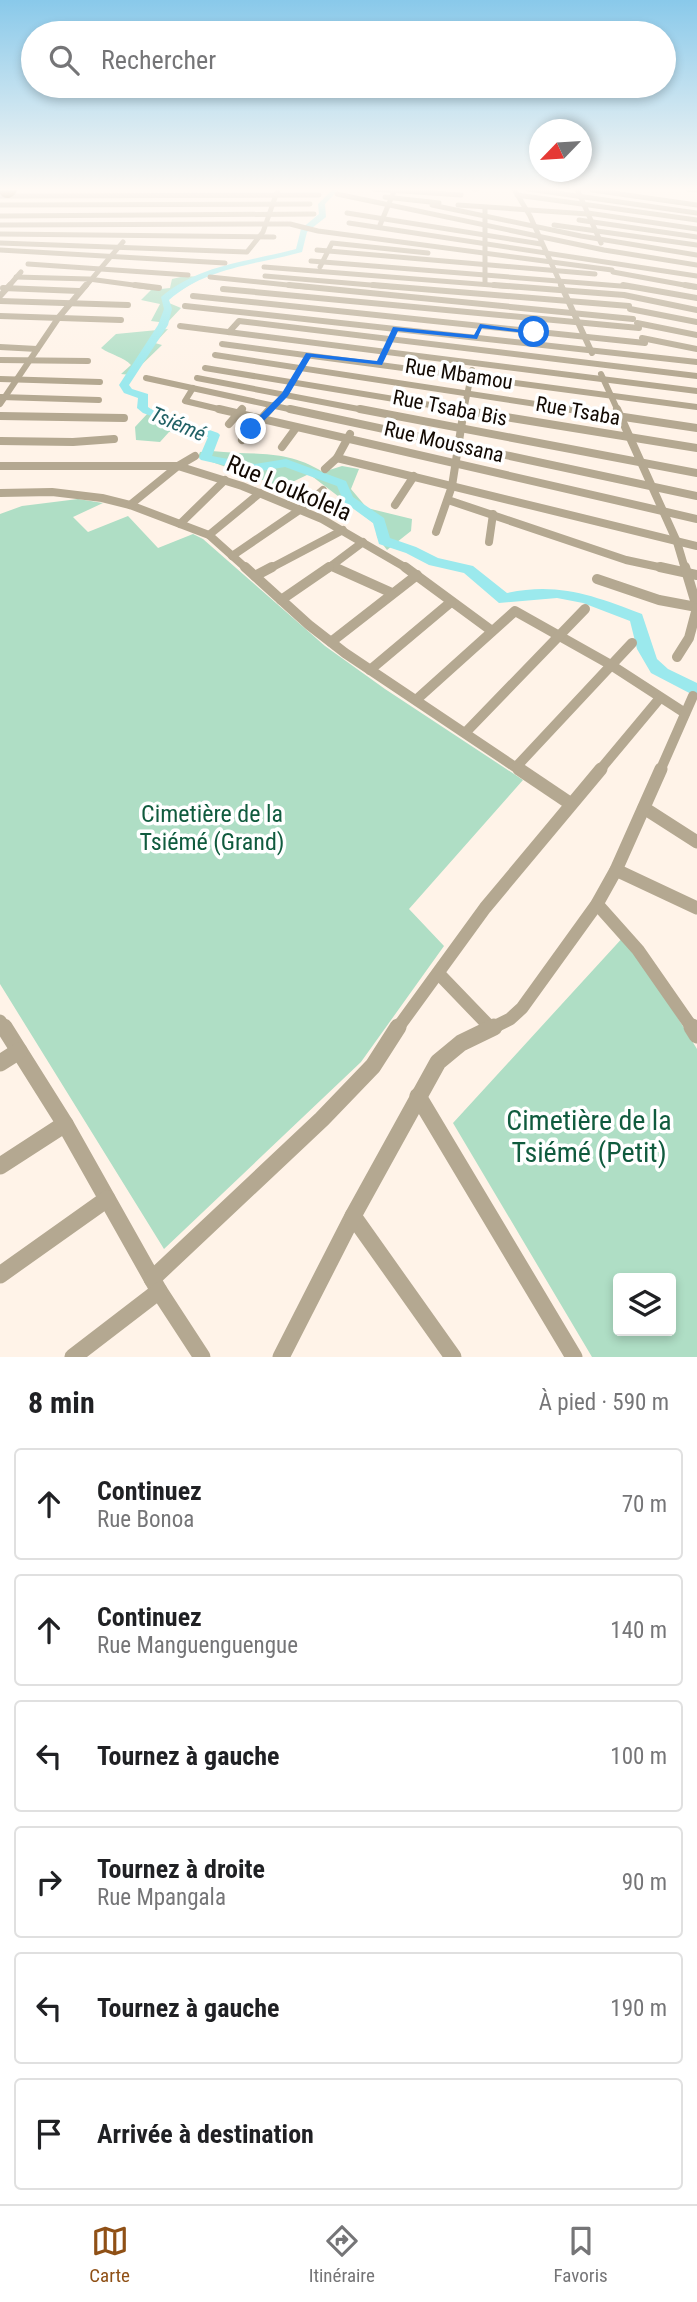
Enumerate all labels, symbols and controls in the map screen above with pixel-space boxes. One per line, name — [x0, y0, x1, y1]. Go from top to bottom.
search box — [21, 21, 676, 98]
icon: search — [45, 41, 83, 79]
text: Rechercher — [101, 45, 216, 75]
north arrow — [529, 119, 592, 182]
route start — [518, 316, 549, 347]
street label: Rue Mbamou — [403, 354, 515, 394]
street label: Rue Tsaba Bis — [391, 385, 509, 431]
street label: Rue Tsaba — [534, 392, 622, 430]
water label: Tsiémé — [147, 402, 210, 447]
route end — [235, 413, 266, 444]
street label: Rue Moussana — [382, 417, 506, 467]
street label: Rue Loukolela — [222, 449, 356, 527]
park label: Cimetière de la Tsiémé (Grand) — [140, 800, 284, 856]
park label: Cimetière de la Tsiémé (Petit) — [506, 1104, 672, 1169]
map controls — [613, 1273, 676, 1336]
button: layers — [613, 1273, 676, 1336]
text: 8 min — [28, 1385, 95, 1420]
text: À pied · 590 m — [539, 1389, 669, 1416]
text: Continuez — [97, 1476, 202, 1506]
icon: ahead — [30, 1485, 68, 1523]
text: 70 m — [622, 1491, 667, 1518]
text: Rue Bonoa — [97, 1506, 194, 1533]
text: Continuez — [97, 1602, 202, 1632]
icon: ahead — [30, 1611, 68, 1649]
text: 140 m — [610, 1617, 667, 1644]
text: Rue Manguenguengue — [97, 1632, 298, 1659]
icon: left — [30, 1737, 68, 1775]
text: Tournez à gauche — [97, 1741, 279, 1771]
text: 100 m — [610, 1743, 667, 1770]
text: Tournez à droite — [97, 1854, 265, 1884]
icon: right — [30, 1863, 68, 1901]
text: 90 m — [622, 1869, 667, 1896]
text: Rue Mpangala — [97, 1884, 226, 1911]
icon: left — [30, 1989, 68, 2027]
text: Tournez à gauche — [97, 1993, 279, 2023]
text: 190 m — [610, 1995, 667, 2022]
icon: arrive — [30, 2115, 68, 2153]
text: Arrivée à destination — [97, 2119, 314, 2149]
tab: Carte — [89, 2222, 130, 2287]
tab: Itinéraire — [309, 2222, 375, 2287]
tab: Favoris — [554, 2222, 608, 2287]

